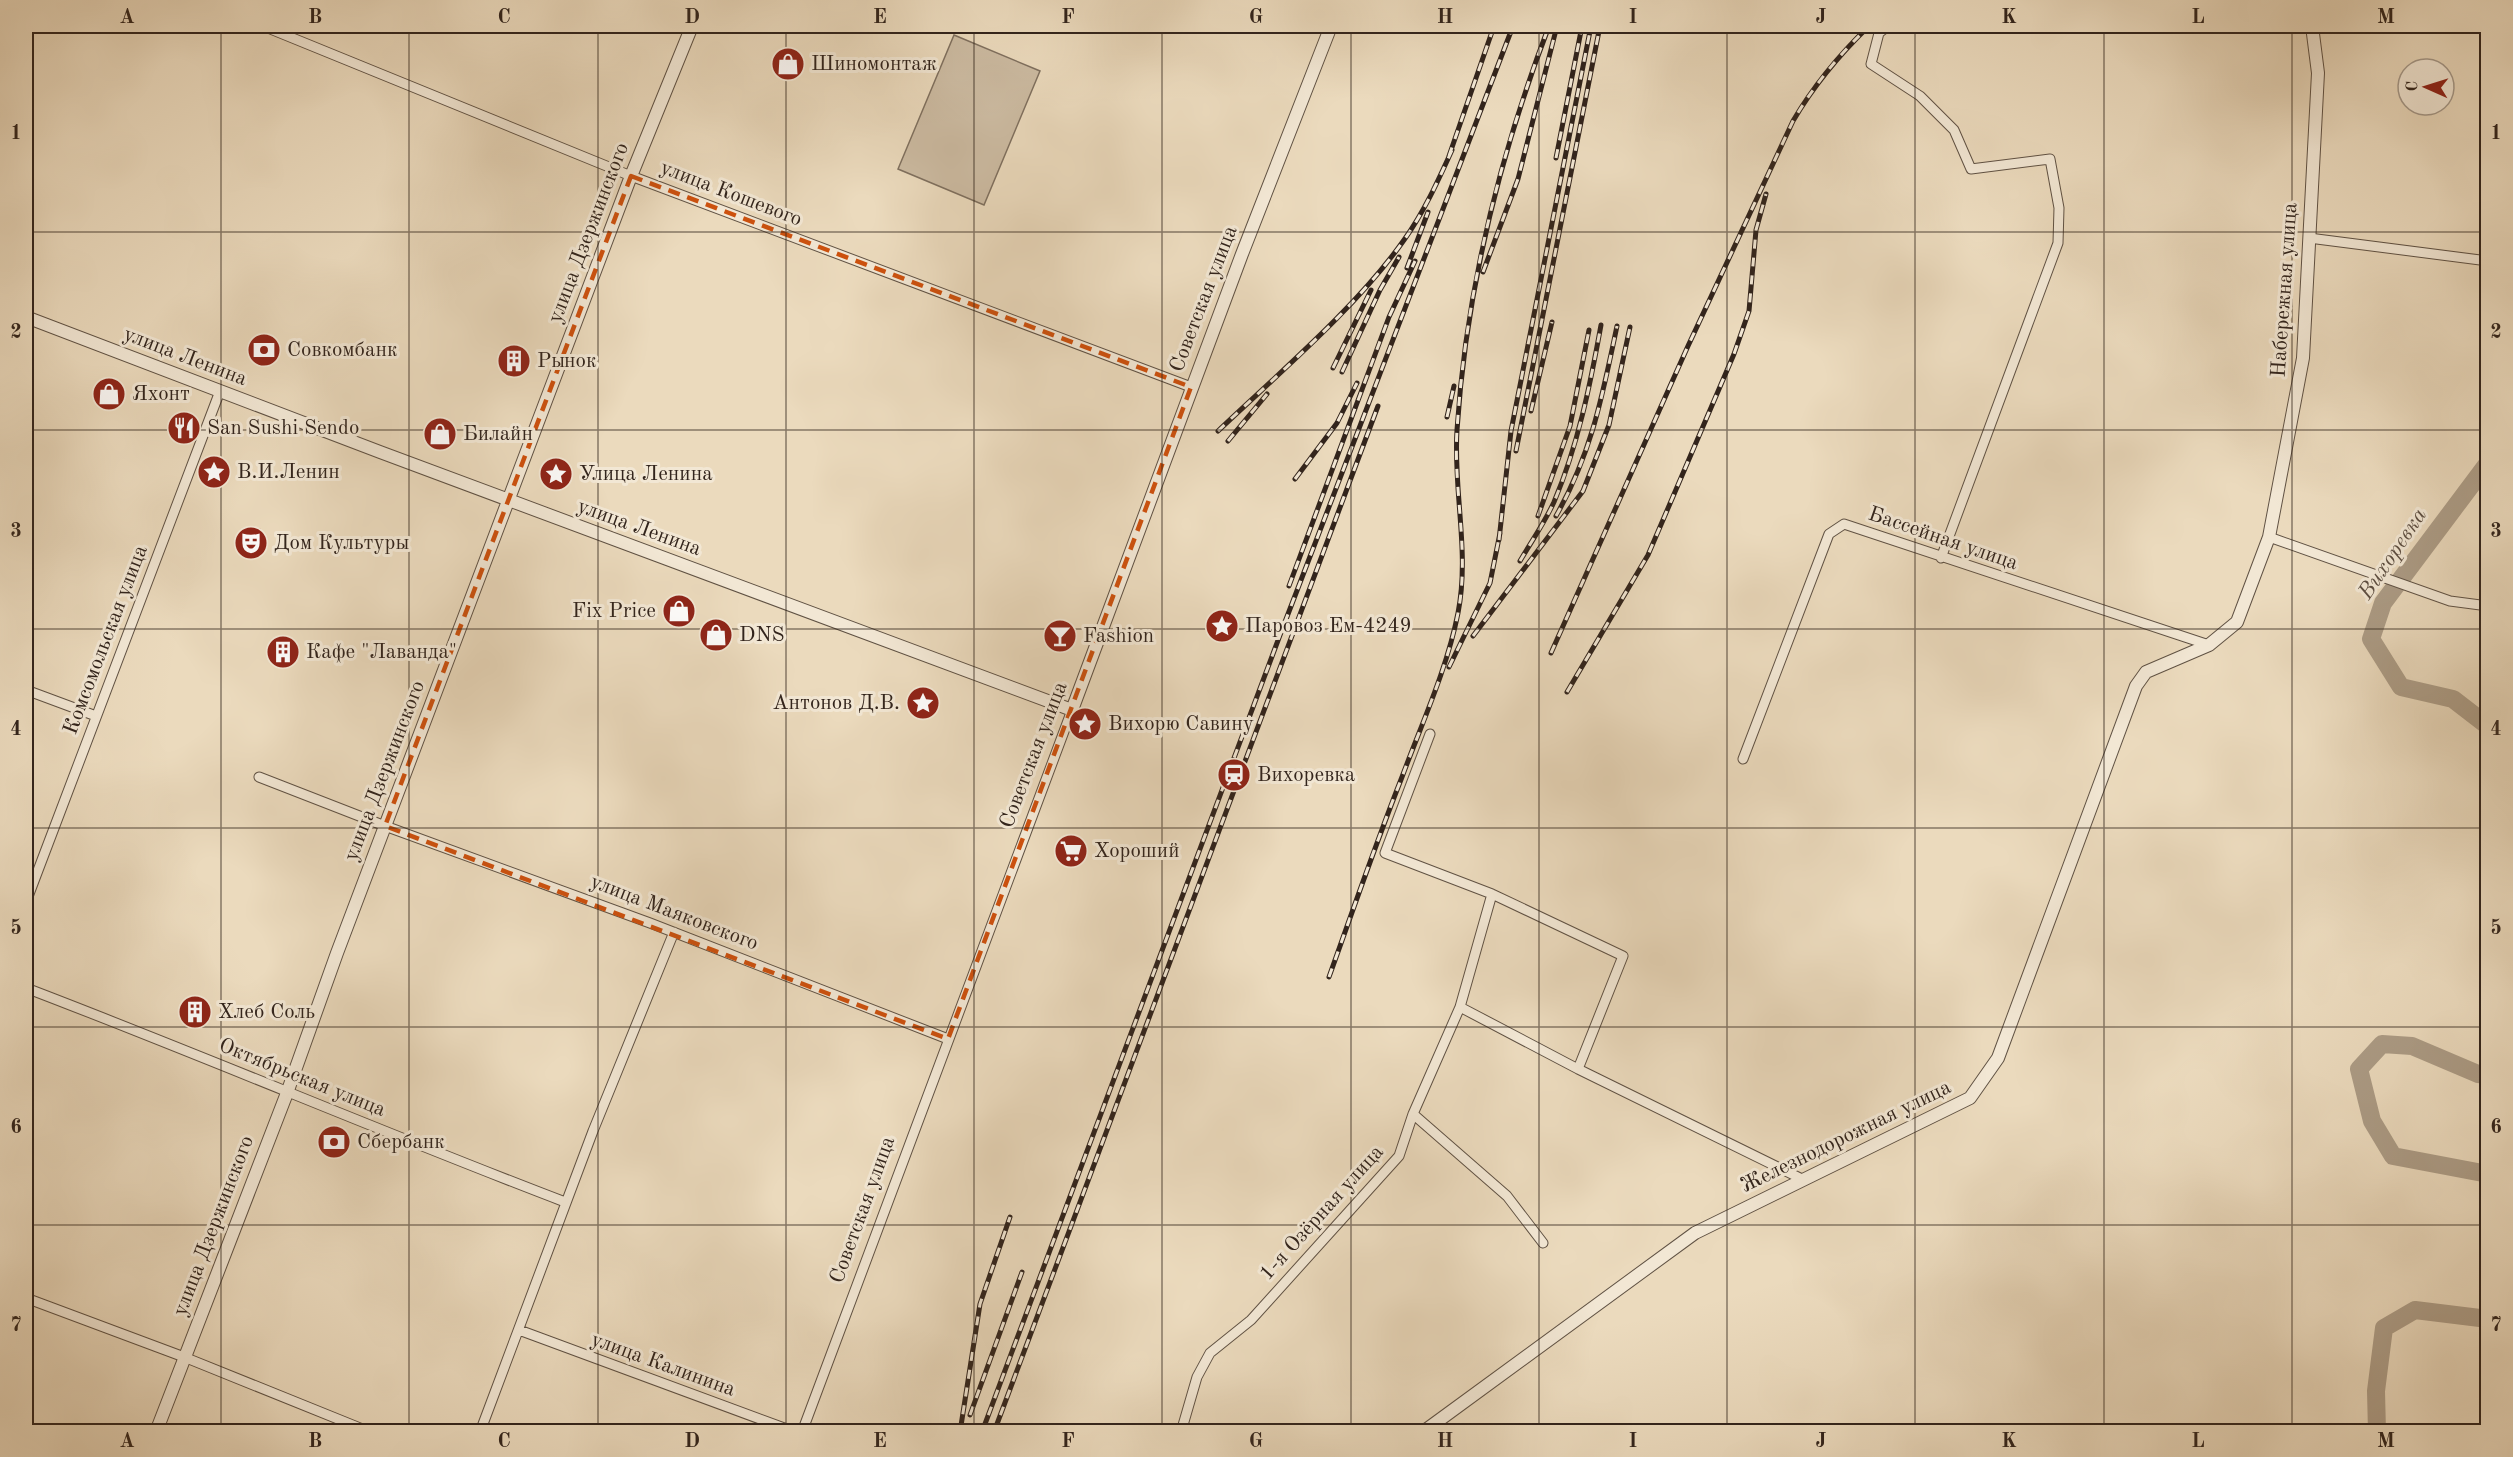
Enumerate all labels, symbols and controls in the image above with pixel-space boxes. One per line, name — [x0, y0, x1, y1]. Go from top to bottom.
text: A — [119, 8, 135, 28]
text: B — [308, 8, 322, 28]
text: C — [497, 8, 511, 28]
text: D — [684, 8, 700, 28]
text: E — [873, 8, 887, 28]
text: F — [1061, 8, 1075, 28]
text: G — [1249, 8, 1263, 28]
text: H — [1437, 8, 1453, 28]
text: I — [1629, 8, 1637, 28]
text: J — [1816, 8, 1827, 28]
text: K — [2001, 8, 2017, 28]
text: L — [2191, 8, 2205, 28]
text: M — [2377, 8, 2395, 28]
shop icon: Шиномонтаж — [770, 46, 806, 82]
place label: Шиномонтаж — [811, 54, 937, 75]
north arrow — [2396, 57, 2456, 117]
text: С — [2405, 81, 2421, 92]
text: 1 — [10, 124, 22, 144]
text: 1 — [2490, 124, 2502, 144]
street label: улица Дзержинского — [545, 140, 633, 326]
street label: улица Кошевого — [657, 157, 805, 231]
street label: Набережная улица — [2268, 202, 2302, 378]
street label: Советская улица — [1166, 223, 1242, 375]
text: 2 — [10, 323, 22, 343]
text: 2 — [2490, 323, 2502, 343]
street label: улица Ленина — [120, 324, 250, 390]
bank icon: Совкомбанк — [246, 332, 282, 368]
place label: Совкомбанк — [287, 340, 398, 361]
building icon: Рынок — [496, 343, 532, 379]
place label: Рынок — [537, 351, 597, 372]
shop icon: Яхонт — [91, 376, 127, 412]
place label: Яхонт — [132, 384, 190, 405]
restaurant icon: San Sushi Sendo — [166, 410, 202, 446]
shop icon: Билайн — [422, 416, 458, 452]
place label: San Sushi Sendo — [207, 418, 359, 439]
place label: Билайн — [463, 424, 533, 445]
place icon: В.И.Ленин — [196, 454, 232, 490]
place icon: Улица Ленина — [538, 456, 574, 492]
place label: В.И.Ленин — [237, 462, 340, 483]
place label: Улица Ленина — [579, 464, 713, 485]
street label: улица Ленина — [574, 496, 704, 560]
street label: Бассейная улица — [1865, 504, 2021, 574]
water label: Вихоревка — [2354, 504, 2431, 604]
text: 3 — [10, 522, 22, 542]
text: 3 — [2490, 522, 2502, 542]
theatre icon: Дом Культуры — [233, 525, 269, 561]
place label: Дом Культуры — [274, 533, 409, 554]
street label: Комсомольская улица — [60, 542, 152, 738]
shop icon: Fix Price — [661, 593, 697, 629]
place label: Fix Price — [572, 601, 656, 622]
place icon: Паровоз Ем-4249 — [1204, 608, 1240, 644]
place label: Паровоз Ем-4249 — [1245, 616, 1412, 637]
shop icon: DNS — [698, 617, 734, 653]
bar icon: Fashion — [1042, 618, 1078, 654]
place label: DNS — [739, 625, 785, 646]
place label: Fashion — [1083, 626, 1154, 647]
building icon: Кафе "Лаванда" — [265, 634, 301, 670]
place label: Кафе "Лаванда" — [306, 642, 457, 663]
street label: улица Дзержинского — [341, 678, 429, 864]
street label: Советская улица — [996, 679, 1072, 831]
place icon: Антонов Д.В. — [905, 685, 941, 721]
place label: Антонов Д.В. — [772, 693, 900, 714]
place icon: Вихорю Савину — [1067, 706, 1103, 742]
place label: Вихорю Савину — [1108, 714, 1254, 735]
text: 4 — [10, 720, 22, 740]
text: 4 — [2490, 720, 2502, 740]
station icon: Вихоревка — [1216, 757, 1252, 793]
place label: Вихоревка — [1257, 765, 1355, 786]
supermarket icon: Хороший — [1053, 833, 1089, 869]
place label: Хороший — [1094, 841, 1179, 862]
street label: улица Маяковского — [587, 871, 761, 955]
text: 5 — [10, 918, 22, 939]
text: 5 — [2490, 918, 2502, 939]
building icon: Хлеб Соль — [177, 994, 213, 1030]
place label: Хлеб Соль — [218, 1002, 315, 1023]
street label: Октябрьская улица — [216, 1035, 388, 1121]
street label: Железнодорожная улица — [1738, 1077, 1954, 1197]
text: 6 — [10, 1118, 22, 1138]
text: 6 — [2490, 1118, 2502, 1138]
bank icon: Сбербанк — [316, 1124, 352, 1160]
place label: Сбербанк — [357, 1132, 445, 1153]
street label: улица Дзержинского — [170, 1133, 258, 1319]
street label: Советская улица — [827, 1134, 899, 1286]
street label: 1-я Озёрная улица — [1256, 1142, 1388, 1284]
text: 7 — [10, 1316, 22, 1336]
text: 7 — [2490, 1316, 2502, 1336]
street label: улица Калинина — [588, 1329, 738, 1401]
text: A — [119, 1432, 135, 1452]
text: B — [308, 1432, 322, 1452]
text: C — [497, 1432, 511, 1452]
text: D — [684, 1432, 700, 1452]
text: E — [873, 1432, 887, 1452]
text: F — [1061, 1432, 1075, 1452]
text: G — [1249, 1432, 1263, 1452]
text: H — [1437, 1432, 1453, 1452]
text: I — [1629, 1432, 1637, 1452]
text: J — [1816, 1432, 1827, 1452]
text: K — [2001, 1432, 2017, 1452]
text: L — [2191, 1432, 2205, 1452]
text: M — [2377, 1432, 2395, 1452]

